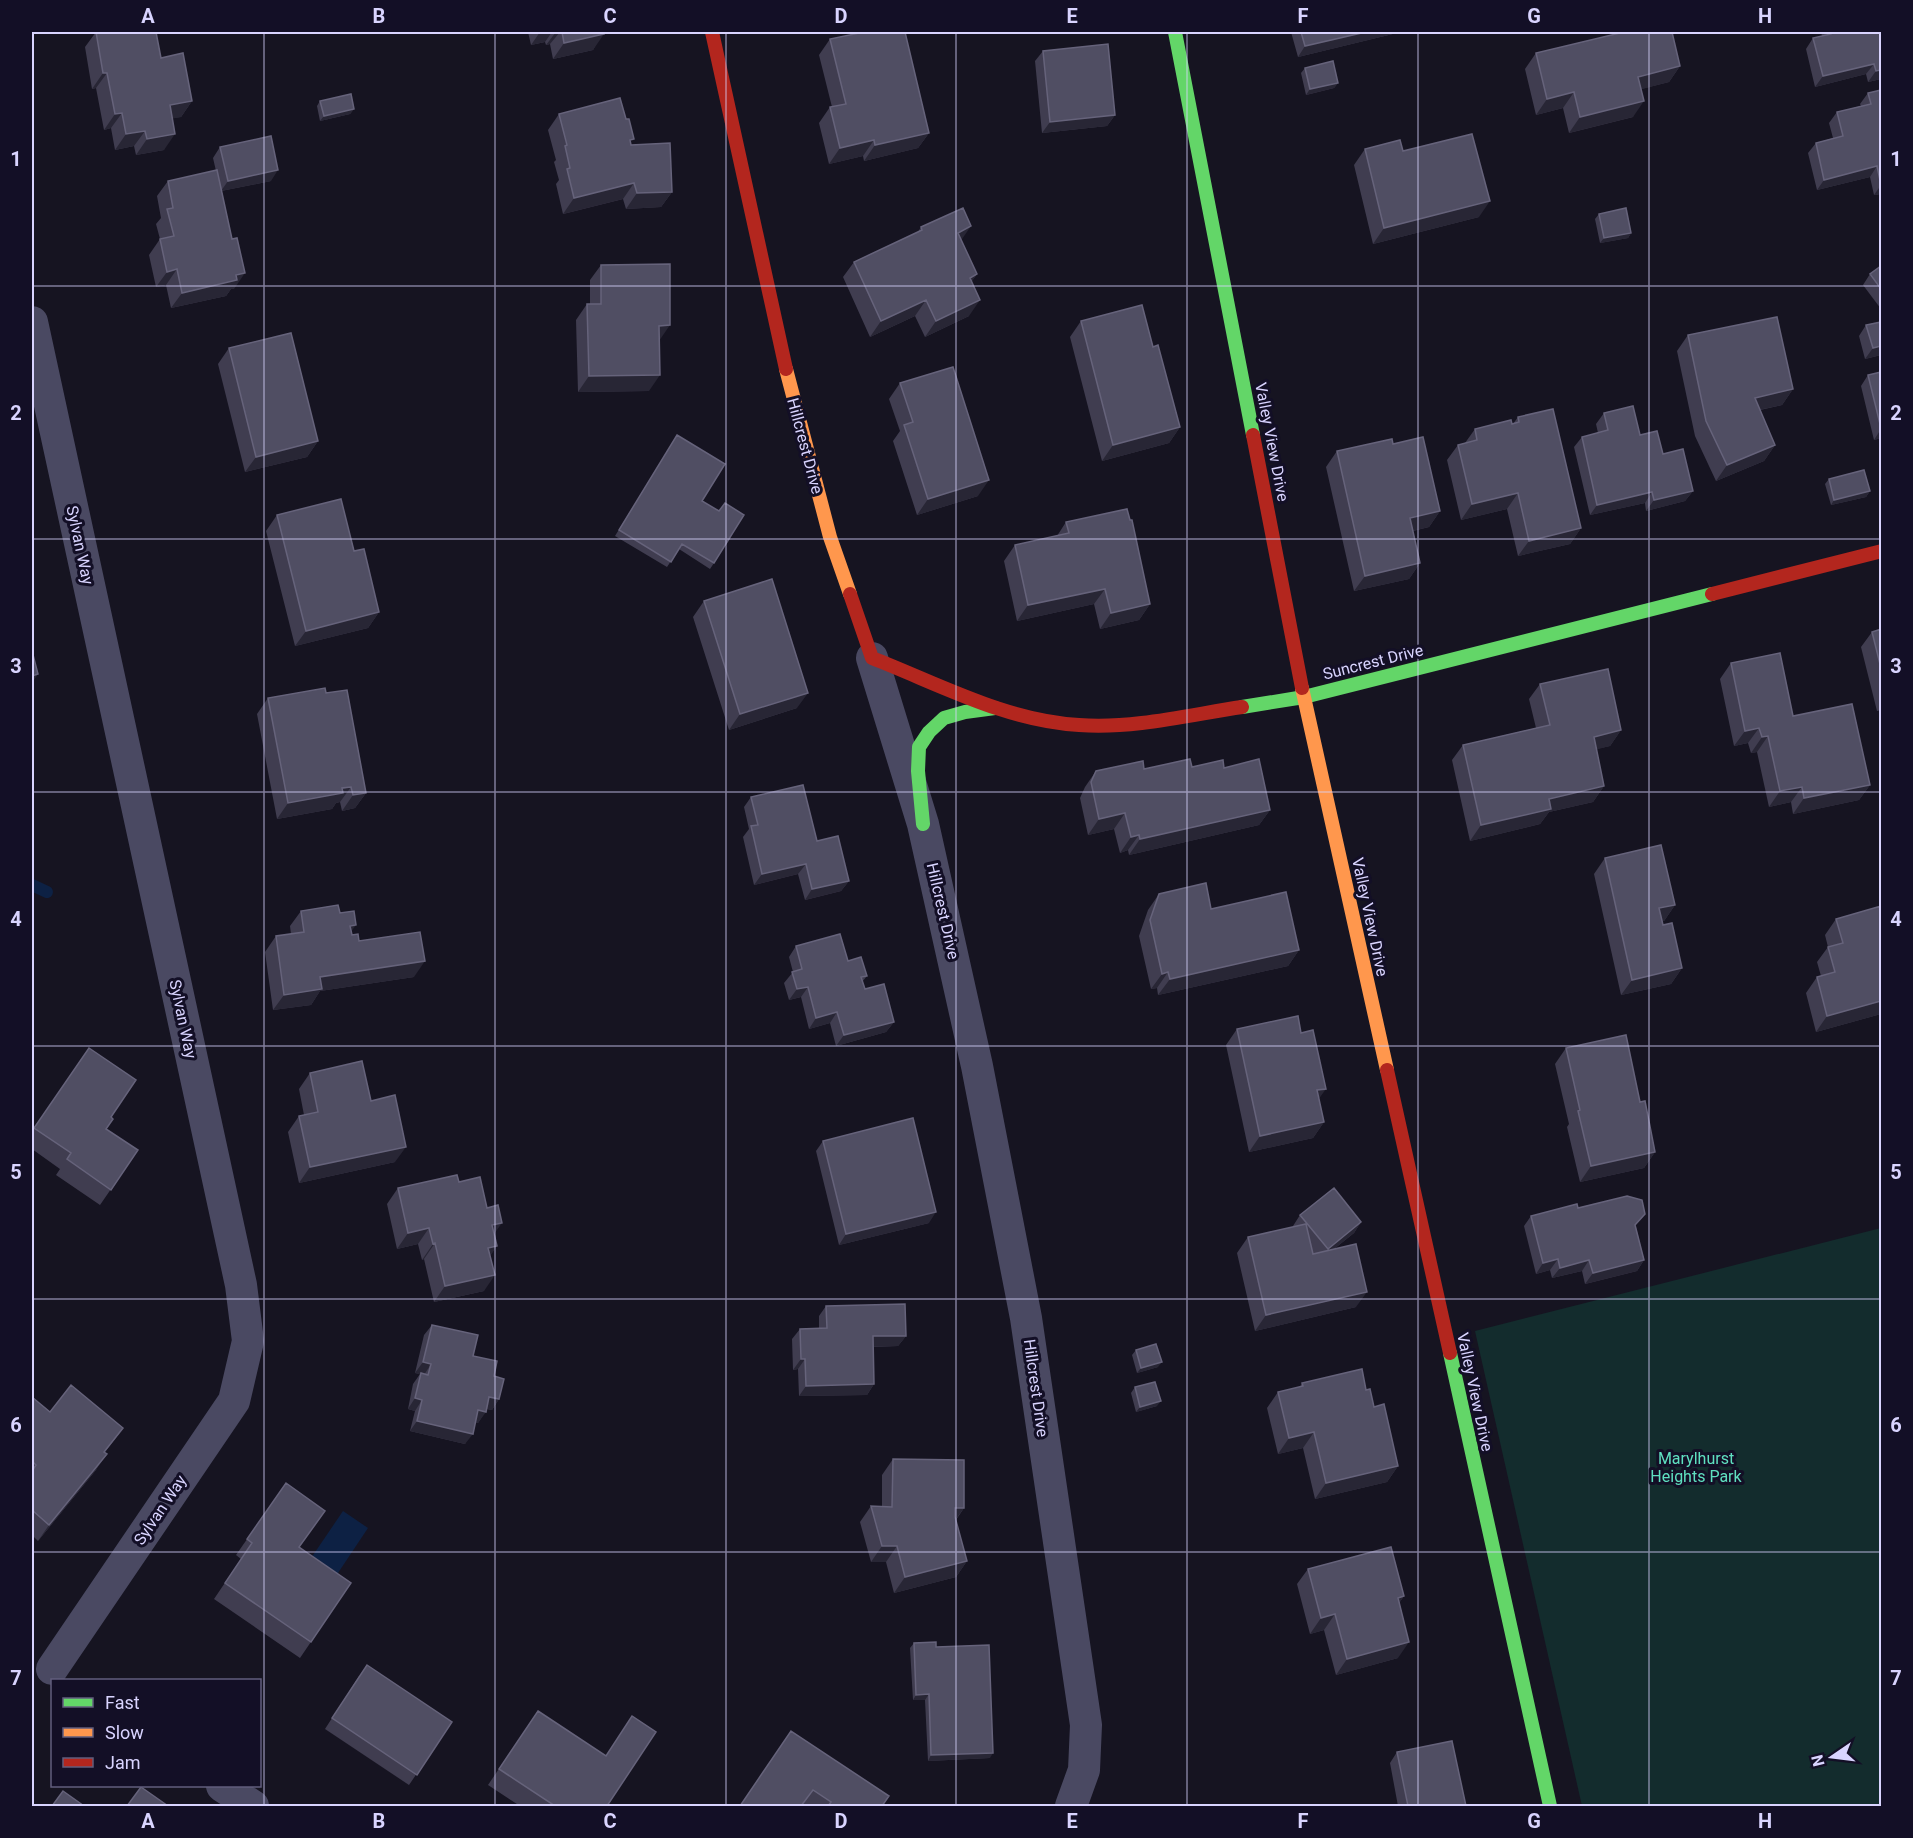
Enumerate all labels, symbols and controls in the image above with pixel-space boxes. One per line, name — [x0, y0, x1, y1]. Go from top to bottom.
text: A — [141, 4, 155, 28]
text: B — [373, 4, 385, 28]
text: C — [603, 4, 617, 28]
text: D — [835, 4, 848, 28]
text: E — [1066, 4, 1078, 28]
text: F — [1298, 4, 1309, 28]
text: G — [1527, 4, 1541, 28]
text: H — [1758, 4, 1772, 28]
text: 1 — [10, 147, 22, 171]
text: 1 — [1890, 147, 1902, 171]
street label: Valley View Drive — [1251, 381, 1293, 503]
street label: Hillcrest Drive — [783, 396, 827, 496]
text: 2 — [10, 401, 22, 425]
text: 2 — [1890, 401, 1902, 425]
street label: Sylvan Way — [62, 504, 98, 587]
street label: Suncrest Drive — [1321, 640, 1425, 684]
text: 3 — [10, 654, 22, 678]
text: 3 — [1890, 654, 1902, 678]
street label: Valley View Drive — [1348, 856, 1392, 978]
street label: Hillcrest Drive — [923, 861, 963, 961]
text: 4 — [10, 907, 22, 931]
text: 4 — [1890, 907, 1902, 931]
street label: Sylvan Way — [165, 978, 201, 1061]
text: 5 — [10, 1160, 22, 1184]
text: 5 — [1890, 1160, 1902, 1184]
street label: Valley View Drive — [1453, 1331, 1497, 1453]
street label: Hillcrest Drive — [1020, 1338, 1052, 1438]
text: 6 — [10, 1413, 22, 1437]
text: 6 — [1890, 1413, 1902, 1437]
park label: Marylhurst Heights Park — [1650, 1449, 1743, 1486]
street label: Sylvan Way — [130, 1471, 191, 1549]
text: 7 — [10, 1666, 22, 1690]
text: 7 — [1890, 1666, 1902, 1690]
legend — [51, 1679, 261, 1787]
text: Fast — [105, 1692, 140, 1713]
text: Slow — [105, 1722, 144, 1743]
north arrow — [1802, 1727, 1862, 1787]
text: Jam — [105, 1752, 141, 1773]
text: N — [1807, 1753, 1829, 1768]
text: A — [141, 1809, 155, 1833]
text: B — [373, 1809, 385, 1833]
text: C — [603, 1809, 617, 1833]
text: D — [835, 1809, 848, 1833]
text: E — [1066, 1809, 1078, 1833]
text: F — [1298, 1809, 1309, 1833]
text: G — [1527, 1809, 1541, 1833]
text: H — [1758, 1809, 1772, 1833]

